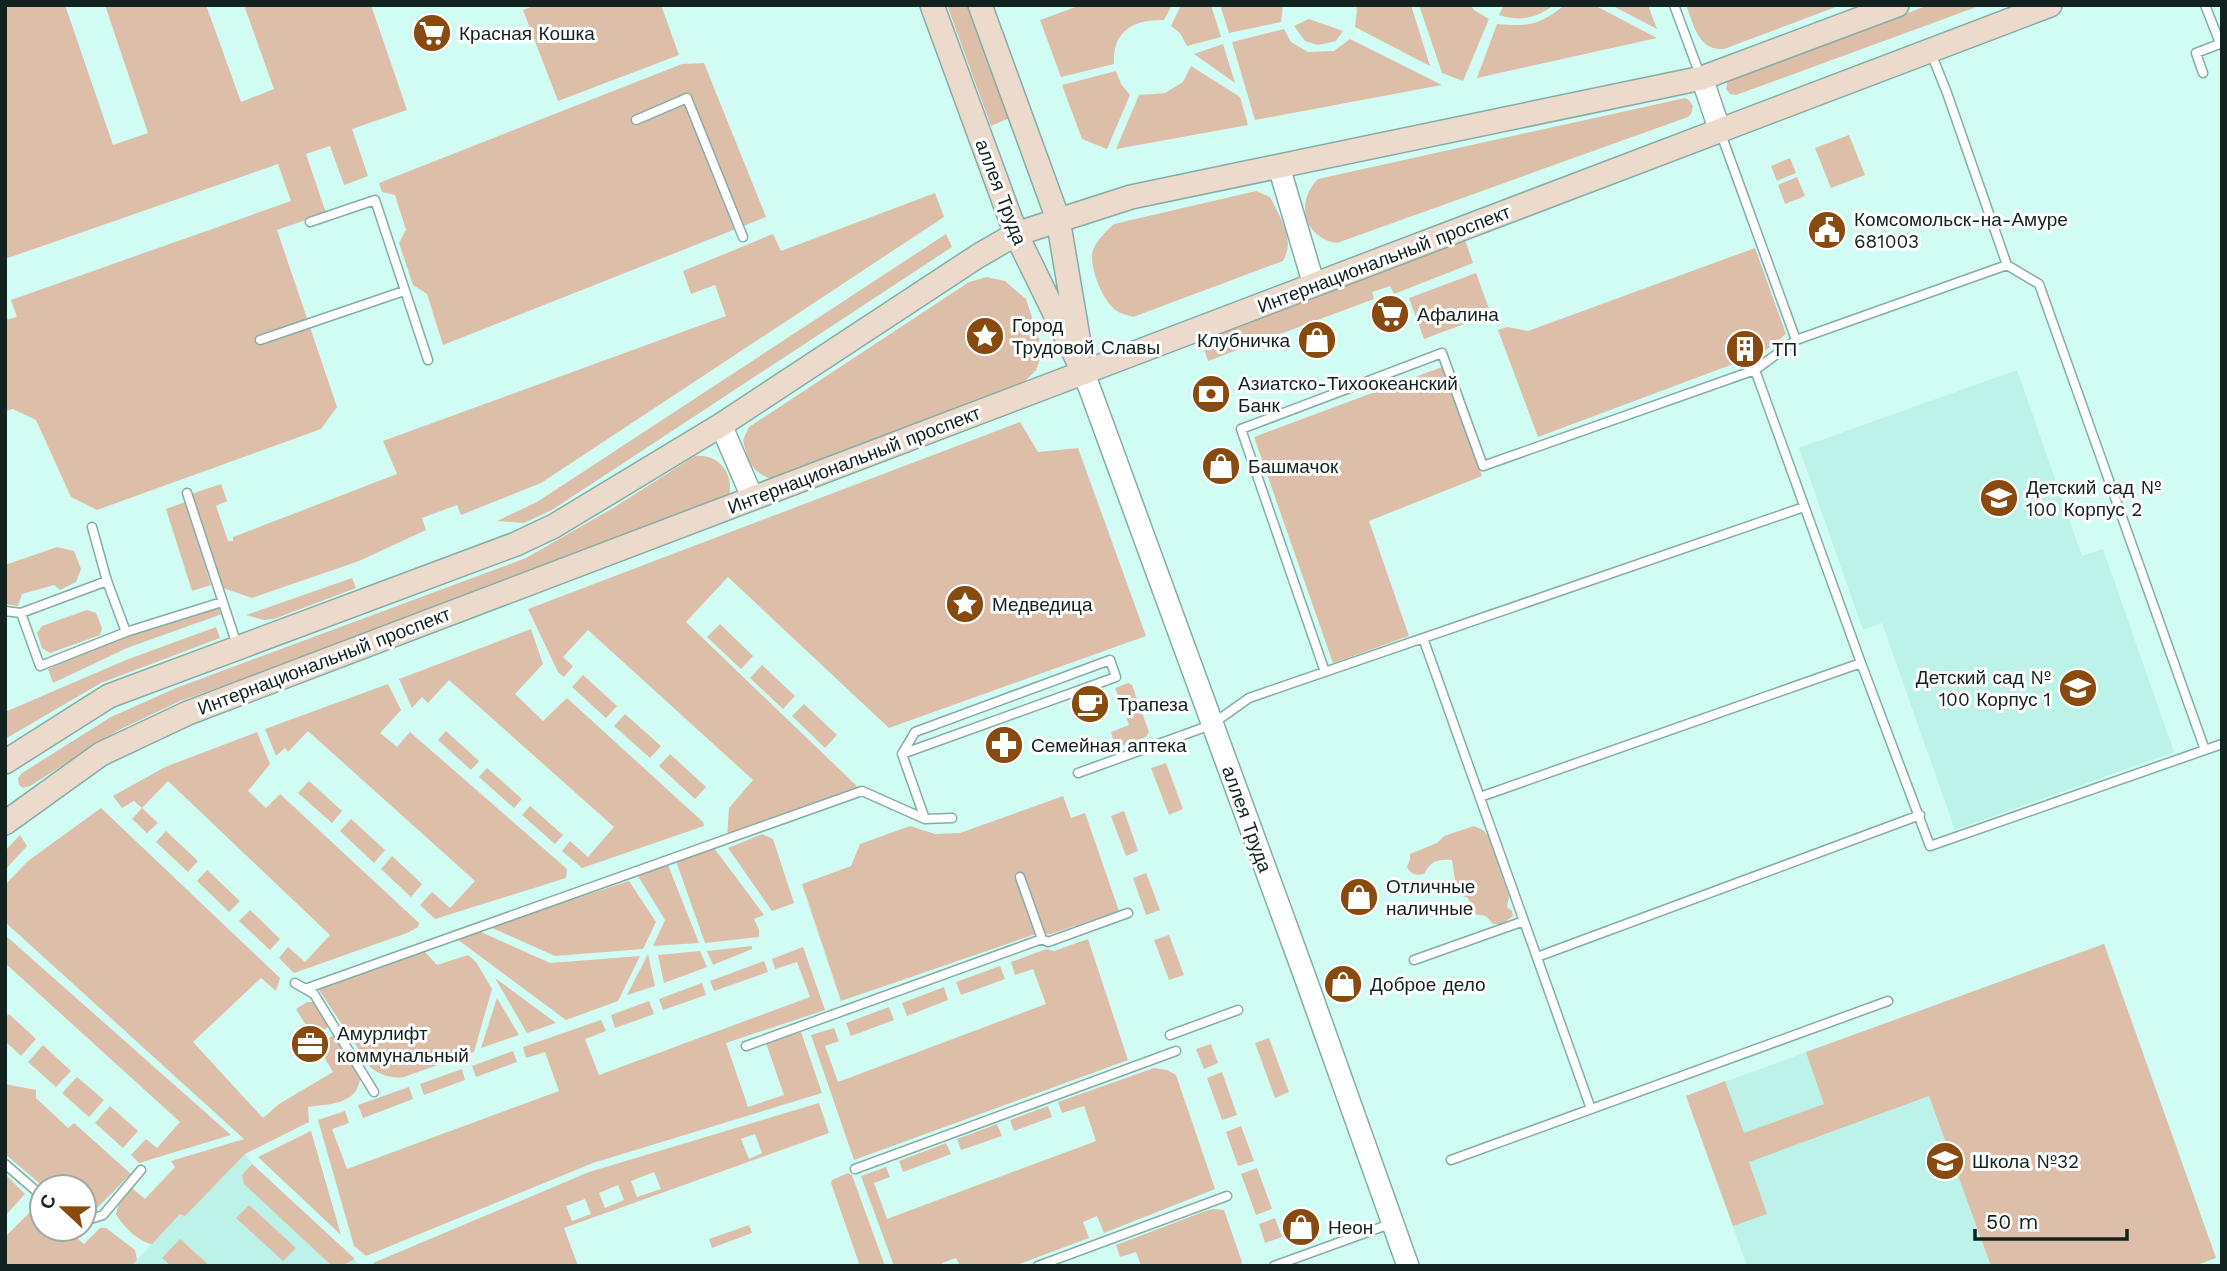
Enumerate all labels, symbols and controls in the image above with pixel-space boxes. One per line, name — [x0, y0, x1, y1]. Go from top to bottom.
supermarket icon: Красная Кошка — [411, 12, 453, 54]
place label: Красная Кошка — [459, 22, 595, 45]
street label: аллея Труда — [970, 136, 1032, 249]
street label: Интернациональный проспект — [1254, 200, 1514, 318]
place label: Комсомольск-на-Амуре 681003 — [1854, 208, 2068, 253]
public building icon: Комсомольск-на-Амуре 681003 — [1806, 209, 1848, 251]
supermarket icon: Афалина — [1369, 293, 1411, 335]
place label: Афалина — [1417, 303, 1499, 326]
place label: Город Трудовой Славы — [1012, 314, 1160, 359]
place icon: Город Трудовой Славы — [964, 315, 1006, 357]
shop icon: Клубничка — [1296, 319, 1338, 361]
building icon: ТП — [1724, 328, 1766, 370]
place label: Клубничка — [1197, 329, 1290, 352]
place label: ТП — [1772, 338, 1797, 361]
place label: Азиатско-Тихоокеанский Банк — [1238, 372, 1458, 417]
bank icon: Азиатско-Тихоокеанский Банк — [1190, 373, 1232, 415]
street label: Интернациональный проспект — [724, 401, 984, 519]
shop icon: Башмачок — [1200, 445, 1242, 487]
place label: Башмачок — [1248, 455, 1339, 478]
place label: Детский сад № 100 Корпус 2 — [2026, 476, 2161, 521]
school or university icon: Детский сад № 100 Корпус 2 — [1978, 477, 2020, 519]
place icon: Медведица — [944, 583, 986, 625]
place label: Медведица — [992, 593, 1093, 616]
street label: Интернациональный проспект — [194, 602, 454, 720]
place label: Детский сад № 100 Корпус 1 — [1916, 666, 2051, 711]
school or university icon: Детский сад № 100 Корпус 1 — [2057, 667, 2099, 709]
cafe icon: Трапеза — [1069, 683, 1111, 725]
place label: Трапеза — [1117, 693, 1189, 716]
pharmacy icon: Семейная аптека — [983, 724, 1025, 766]
place label: Семейная аптека — [1031, 734, 1187, 757]
street label: аллея Труда — [1217, 763, 1277, 876]
place label: Отличные наличные — [1386, 875, 1475, 920]
shop icon: Отличные наличные — [1338, 876, 1380, 918]
shop icon: Доброе дело — [1322, 963, 1364, 1005]
place label: Доброе дело — [1370, 973, 1486, 996]
place label: Амурлифт коммунальный — [337, 1022, 469, 1067]
office icon: Амурлифт коммунальный — [289, 1023, 331, 1065]
school or university icon: Школа №32 — [1924, 1140, 1966, 1182]
place label: Школа №32 — [1972, 1150, 2079, 1173]
north arrow — [28, 1173, 98, 1243]
text: С — [34, 1191, 61, 1212]
scale bar — [1975, 1198, 2127, 1242]
shop icon: Неон — [1280, 1206, 1322, 1248]
text: 50 m — [1986, 1209, 2038, 1234]
place label: Неон — [1328, 1216, 1373, 1239]

